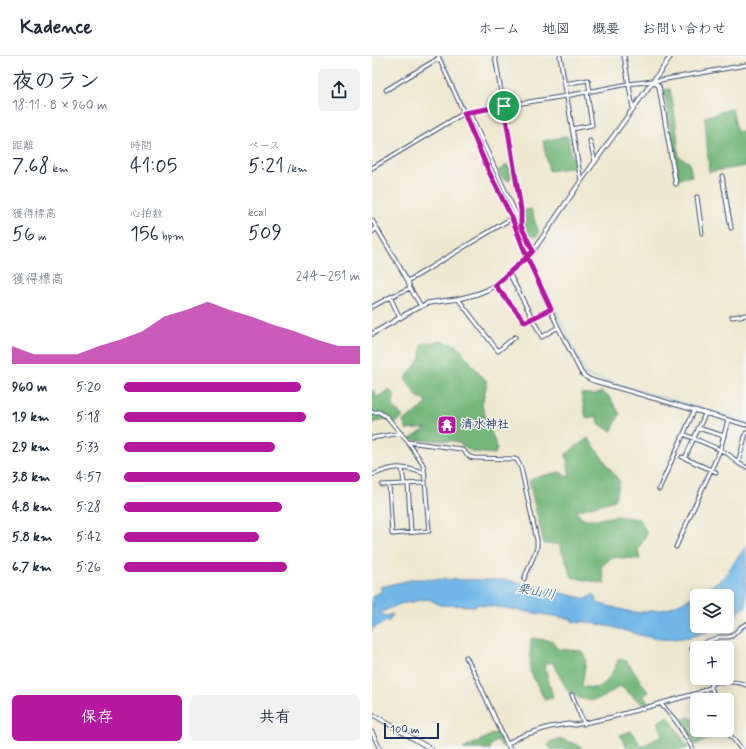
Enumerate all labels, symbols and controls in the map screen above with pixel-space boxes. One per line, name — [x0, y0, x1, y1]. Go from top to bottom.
text: Kadence — [20, 15, 92, 40]
text: ホーム — [479, 20, 520, 38]
text: 地図 — [542, 20, 570, 38]
text: 概要 — [592, 20, 620, 38]
text: お問い合わせ — [642, 20, 726, 38]
text: 夜のラン — [12, 68, 100, 96]
button: share — [318, 69, 360, 111]
pin — [487, 89, 521, 123]
icon: arrive — [493, 95, 515, 117]
text: 18:11 · 8 × 960 m — [12, 97, 107, 114]
text: 距離 — [12, 139, 34, 153]
text: 時間 — [130, 139, 152, 153]
text: ペース — [248, 139, 280, 153]
text: 7.68 — [12, 153, 50, 180]
text: 41:05 — [130, 153, 177, 180]
text: 5:21 — [248, 153, 284, 180]
text: km — [50, 162, 69, 176]
text: /km — [284, 162, 308, 176]
text: kcal — [248, 206, 266, 220]
text: 獲得標高 — [12, 207, 56, 221]
text: 心拍数 — [130, 207, 163, 221]
text: 509 — [248, 220, 282, 247]
text: 56 — [12, 221, 35, 248]
text: 156 — [130, 221, 159, 248]
text: m — [35, 230, 47, 244]
text: bpm — [159, 230, 184, 244]
text: 244–251 m — [296, 268, 360, 285]
text: 獲得標高 — [12, 271, 64, 288]
text: 960 m — [12, 379, 47, 396]
text: 5:20 — [76, 379, 101, 396]
text: 1.9 km — [12, 409, 49, 426]
text: 5:18 — [76, 409, 100, 426]
temple icon: 清水神社 — [436, 414, 458, 436]
place label: 清水神社 — [461, 417, 509, 433]
text: 2.9 km — [12, 439, 50, 456]
text: 5:33 — [76, 439, 99, 456]
text: 3.8 km — [12, 469, 50, 486]
text: 4:57 — [76, 469, 101, 486]
text: 4.8 km — [12, 499, 52, 516]
text: 5:28 — [76, 499, 101, 516]
text: 5.8 km — [12, 529, 52, 546]
text: 5:42 — [76, 529, 102, 546]
text: 6.7 km — [12, 559, 52, 576]
text: 5:26 — [76, 559, 101, 576]
water label: 栗山川 — [515, 580, 557, 604]
map controls — [690, 589, 734, 737]
button: layers — [690, 589, 734, 633]
button: + — [690, 641, 734, 685]
button: − — [690, 693, 734, 737]
button: 保存 — [12, 695, 182, 741]
button: 共有 — [190, 695, 360, 741]
scale bar — [384, 721, 439, 740]
text: 100 m — [390, 723, 420, 737]

